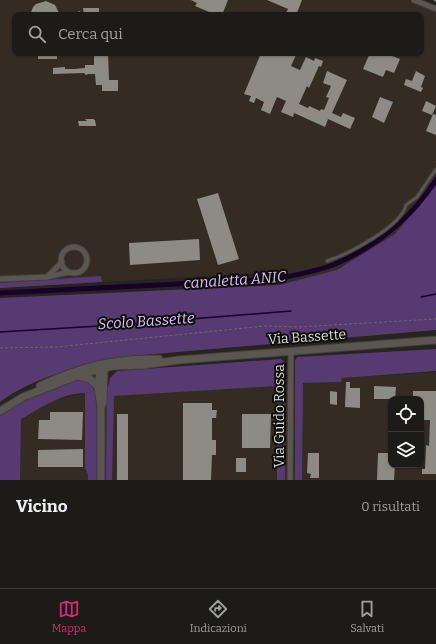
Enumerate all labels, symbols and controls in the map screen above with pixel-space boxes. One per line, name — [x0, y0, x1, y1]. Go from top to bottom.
search box — [12, 12, 424, 56]
icon: search — [26, 23, 48, 45]
text: Cerca qui — [58, 25, 123, 43]
water label: canaletta ANIC — [183, 267, 288, 293]
water label: Scolo Bassette — [97, 309, 195, 333]
street label: Via Bassette — [267, 326, 347, 348]
street label: Via Guido Rossa — [271, 364, 288, 468]
map controls — [388, 396, 424, 468]
button: locate — [388, 396, 424, 432]
button: layers — [388, 432, 424, 468]
text: Vicino — [16, 496, 68, 517]
text: 0 risultati — [361, 499, 420, 514]
tab: Mappa — [52, 598, 86, 635]
tab: Indicazioni — [190, 598, 247, 635]
tab: Salvati — [350, 598, 384, 635]

